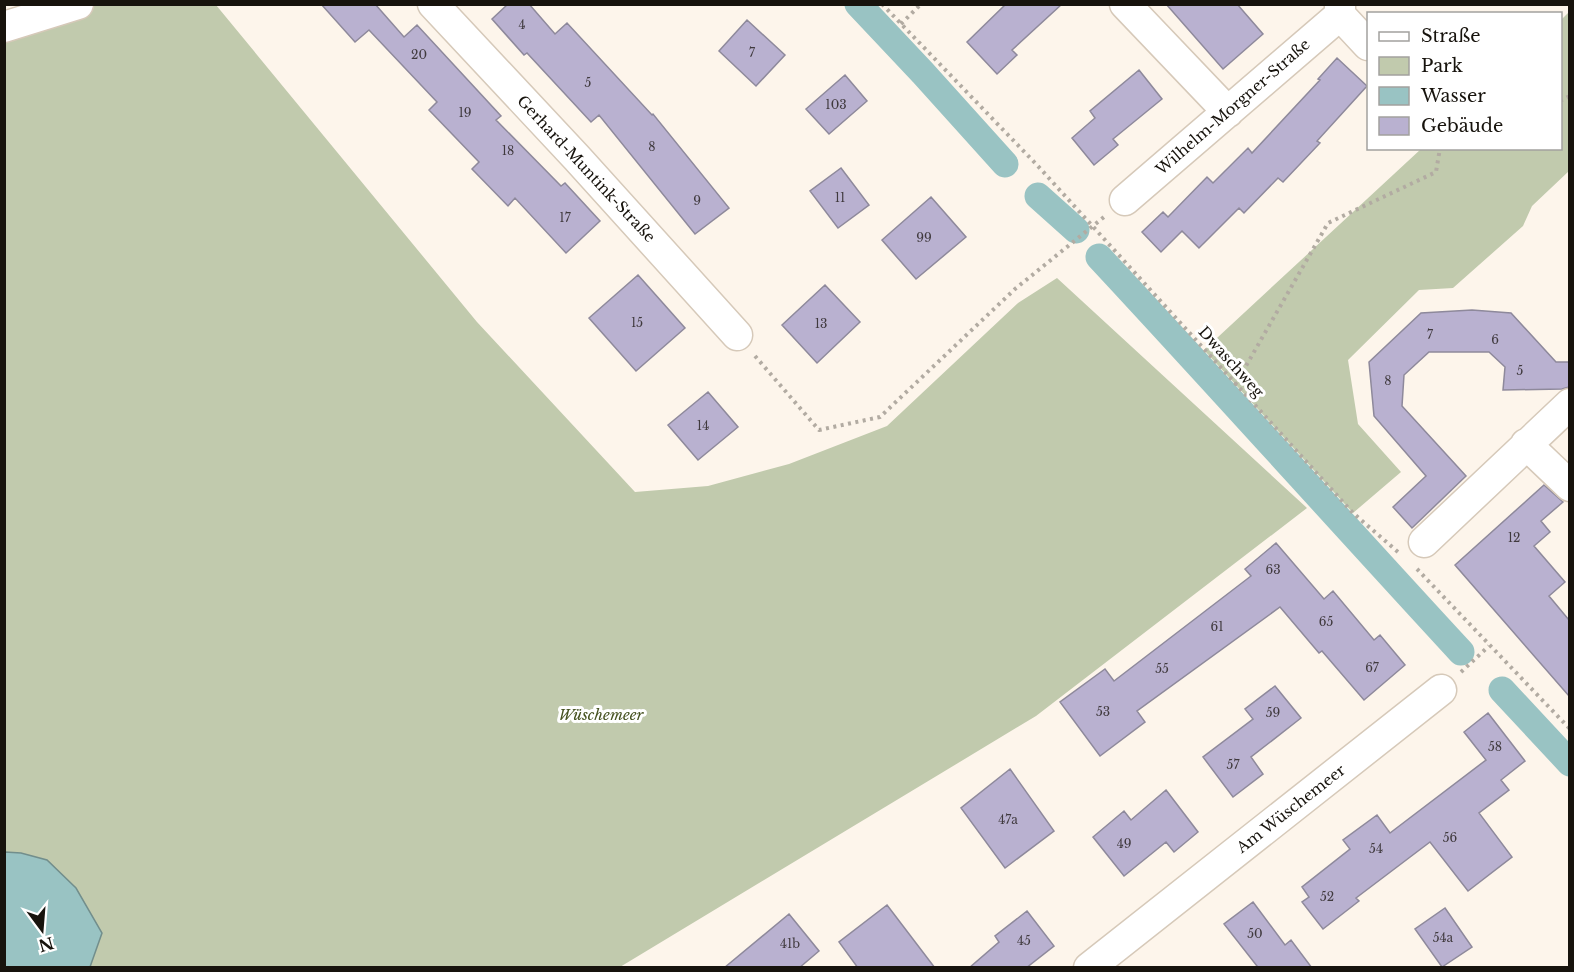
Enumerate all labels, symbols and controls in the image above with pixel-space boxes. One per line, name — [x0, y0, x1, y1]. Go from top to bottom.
legend — [1367, 12, 1562, 150]
house number: 4 — [518, 17, 526, 32]
text: Straße — [1421, 25, 1481, 47]
street label: Wilhelm-Morgner-Straße — [1151, 34, 1314, 179]
house number: 7 — [749, 45, 756, 60]
house number: 20 — [411, 47, 427, 62]
text: Park — [1421, 55, 1463, 77]
house number: 5 — [585, 75, 592, 90]
text: Wasser — [1420, 85, 1486, 107]
street label: Gerhard-Muntink-Straße — [513, 91, 659, 246]
house number: 103 — [825, 97, 847, 112]
house number: 19 — [458, 105, 472, 120]
text: Gebäude — [1421, 115, 1503, 137]
house number: 8 — [648, 139, 656, 154]
house number: 18 — [502, 143, 514, 158]
house number: 11 — [835, 190, 845, 205]
house number: 9 — [693, 193, 701, 208]
house number: 17 — [559, 210, 572, 225]
house number: 99 — [916, 230, 932, 245]
house number: 15 — [631, 315, 643, 330]
house number: 13 — [815, 316, 827, 331]
street label: Dwaschweg — [1194, 322, 1269, 402]
house number: 7 — [1427, 327, 1434, 342]
house number: 6 — [1491, 332, 1499, 347]
house number: 5 — [1517, 363, 1524, 378]
house number: 8 — [1384, 373, 1392, 388]
house number: 14 — [697, 418, 709, 433]
house number: 12 — [1508, 530, 1520, 545]
house number: 63 — [1265, 562, 1281, 577]
house number: 65 — [1319, 614, 1333, 629]
house number: 61 — [1210, 619, 1224, 634]
house number: 67 — [1365, 660, 1380, 675]
house number: 55 — [1155, 661, 1169, 676]
house number: 53 — [1096, 704, 1110, 719]
park label: Wüschemeer — [558, 705, 645, 724]
house number: 59 — [1266, 705, 1280, 720]
house number: 58 — [1488, 739, 1502, 754]
house number: 57 — [1227, 757, 1240, 772]
street label: Am Wüschemeer — [1232, 760, 1350, 858]
house number: 47a — [998, 812, 1018, 827]
house number: 56 — [1443, 830, 1458, 845]
house number: 49 — [1117, 836, 1131, 851]
house number: 54 — [1369, 841, 1383, 856]
house number: 52 — [1320, 889, 1334, 904]
north arrow — [12, 900, 72, 960]
house number: 50 — [1247, 926, 1263, 941]
house number: 54a — [1433, 930, 1454, 945]
text: N — [36, 933, 56, 956]
house number: 45 — [1017, 933, 1031, 948]
house number: 41b — [780, 936, 800, 951]

